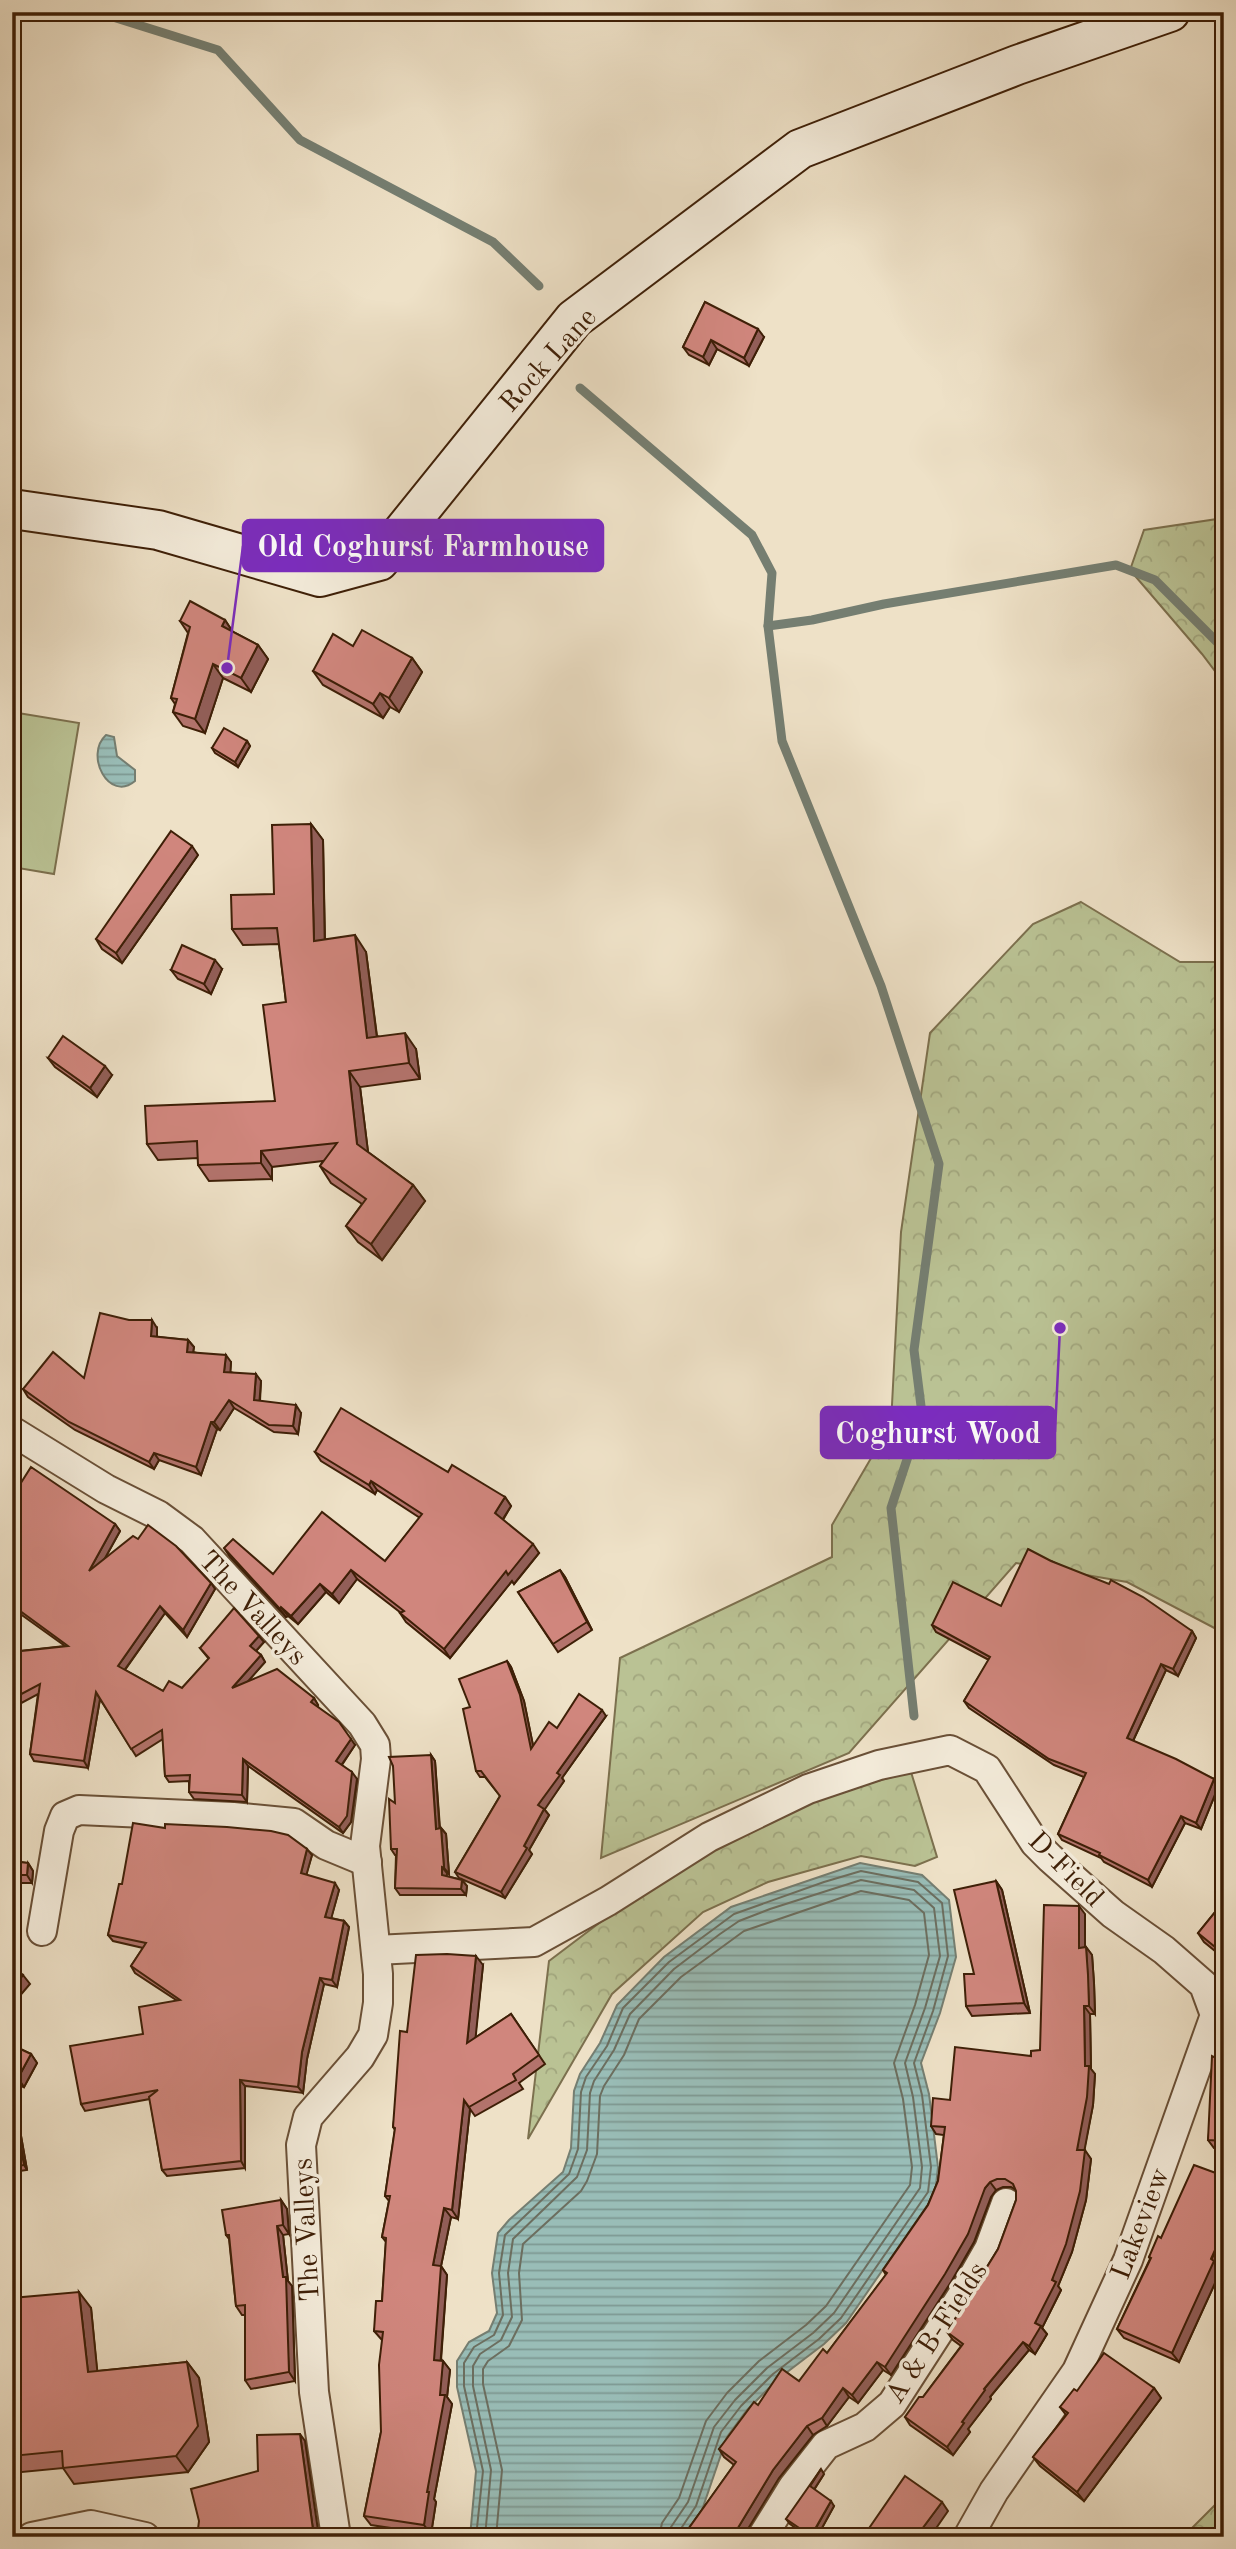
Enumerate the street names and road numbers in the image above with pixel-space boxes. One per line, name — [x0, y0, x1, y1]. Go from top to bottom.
street label: Rock Lane — [496, 304, 603, 418]
street label: The Valleys — [192, 1547, 311, 1671]
street label: D-Field — [1022, 1827, 1108, 1913]
street label: The Valleys — [290, 2157, 326, 2303]
street label: Lakeview — [1108, 2164, 1176, 2284]
street label: A & B-Fields — [882, 2258, 994, 2409]

